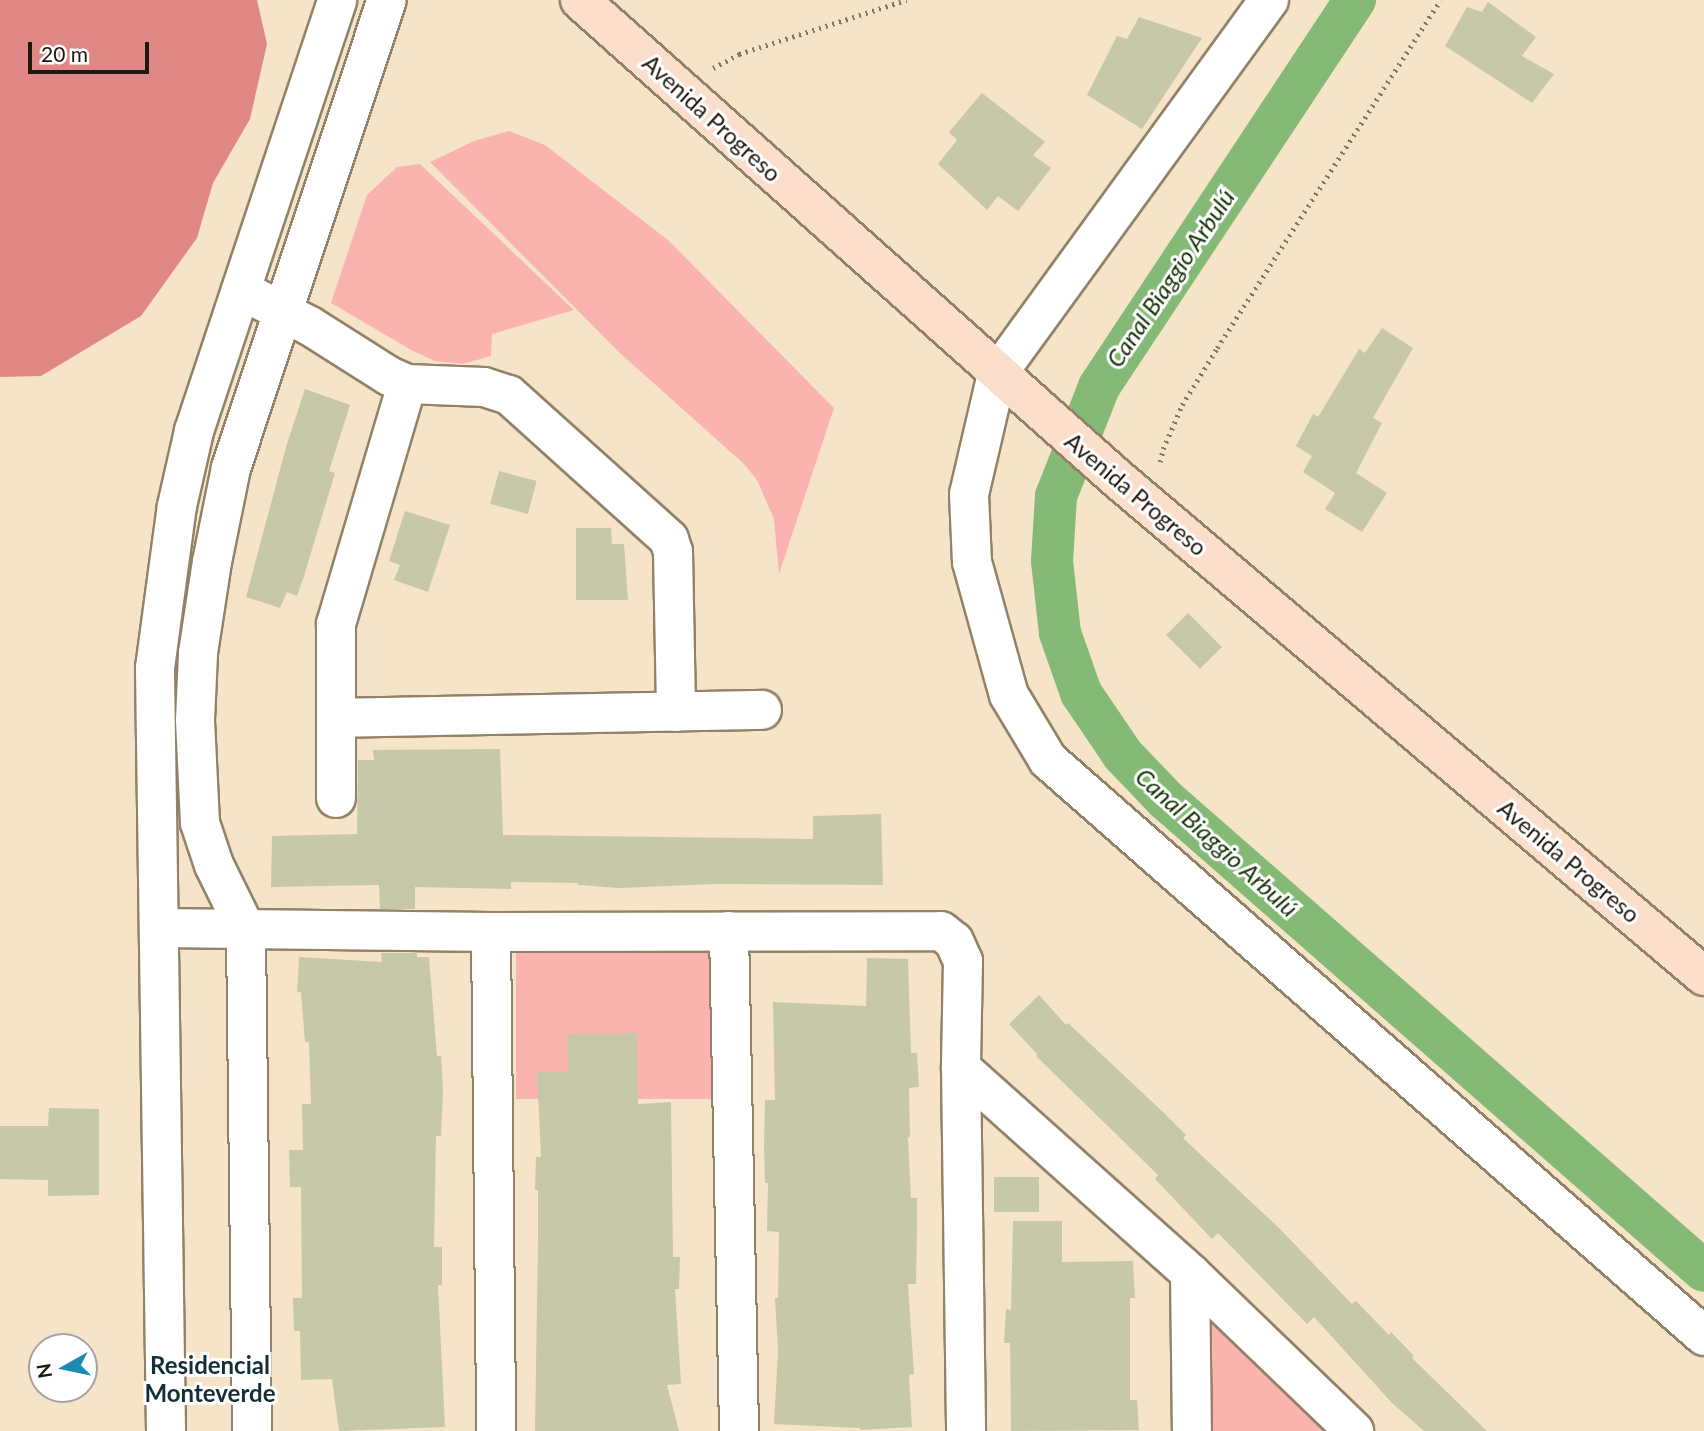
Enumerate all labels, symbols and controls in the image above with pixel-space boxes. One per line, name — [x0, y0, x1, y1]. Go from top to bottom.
scale bar — [32, 28, 152, 72]
text: 20 m — [41, 41, 88, 66]
street label: Avenida Progreso — [637, 49, 787, 187]
water label: Canal Biaggio Arbulú — [1100, 183, 1240, 373]
street label: Avenida Progreso — [1060, 427, 1212, 561]
water label: Canal Biaggio Arbulú — [1130, 761, 1304, 923]
street label: Avenida Progreso — [1493, 794, 1645, 928]
north arrow — [28, 1333, 98, 1403]
district label: Residencial Monteverde — [145, 1351, 275, 1407]
text: N — [31, 1362, 56, 1380]

